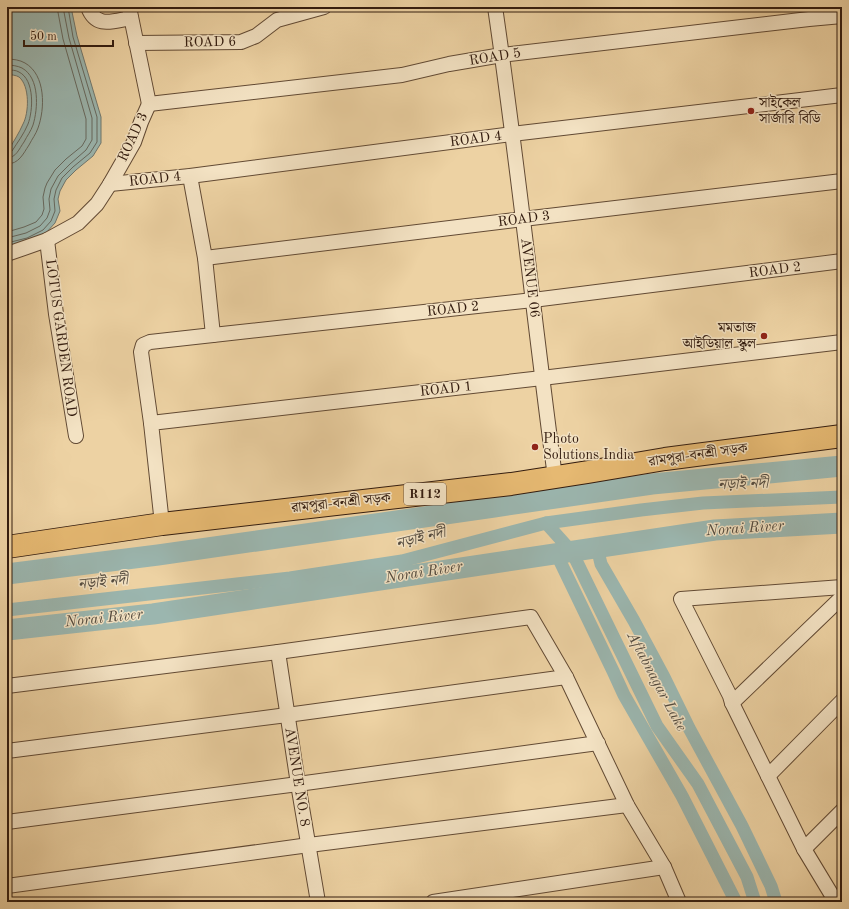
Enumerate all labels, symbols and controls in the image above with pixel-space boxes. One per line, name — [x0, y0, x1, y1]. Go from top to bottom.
scale bar — [24, 22, 113, 48]
text: 50 m — [30, 30, 57, 43]
street label: ROAD 6 — [184, 35, 236, 49]
street label: ROAD 5 — [468, 46, 522, 68]
place label: সাইকেল সার্জারি বিডি — [758, 93, 822, 126]
marker: সাইকেল সার্জারি বিডি — [746, 106, 756, 116]
street label: ROAD 3 — [116, 110, 150, 164]
street label: ROAD 4 — [449, 129, 503, 149]
street label: ROAD 4 — [128, 169, 182, 189]
street label: ROAD 3 — [497, 209, 551, 229]
street label: AVENUE 06 — [518, 237, 542, 319]
street label: LOTUS GARDEN ROAD — [43, 258, 79, 418]
street label: ROAD 2 — [748, 260, 802, 280]
street label: ROAD 2 — [426, 299, 480, 319]
place label: মমতাজ আইডিয়াল স্কুল — [681, 321, 757, 352]
marker: মমতাজ আইডিয়াল স্কুল — [759, 331, 769, 341]
street label: ROAD 1 — [419, 379, 473, 399]
place label: Photo Solutions India — [543, 432, 634, 462]
street label: রামপুরা-বনশ্রী সড়ক — [646, 439, 750, 469]
marker: Photo Solutions India — [530, 442, 540, 452]
water label: নড়াই নদী — [718, 474, 770, 493]
road number: R112 — [404, 483, 446, 505]
street label: রামপুরা-বনশ্রী সড়ক — [289, 489, 393, 516]
water label: Norai River — [705, 519, 785, 539]
water label: নড়াই নদী — [394, 522, 449, 552]
water label: Norai River — [383, 559, 464, 587]
water label: নড়াই নদী — [77, 570, 131, 593]
water label: Norai River — [63, 607, 144, 631]
water label: Aftabnagar Lake — [623, 629, 688, 734]
street label: AVENUE NO. 8 — [282, 726, 312, 828]

